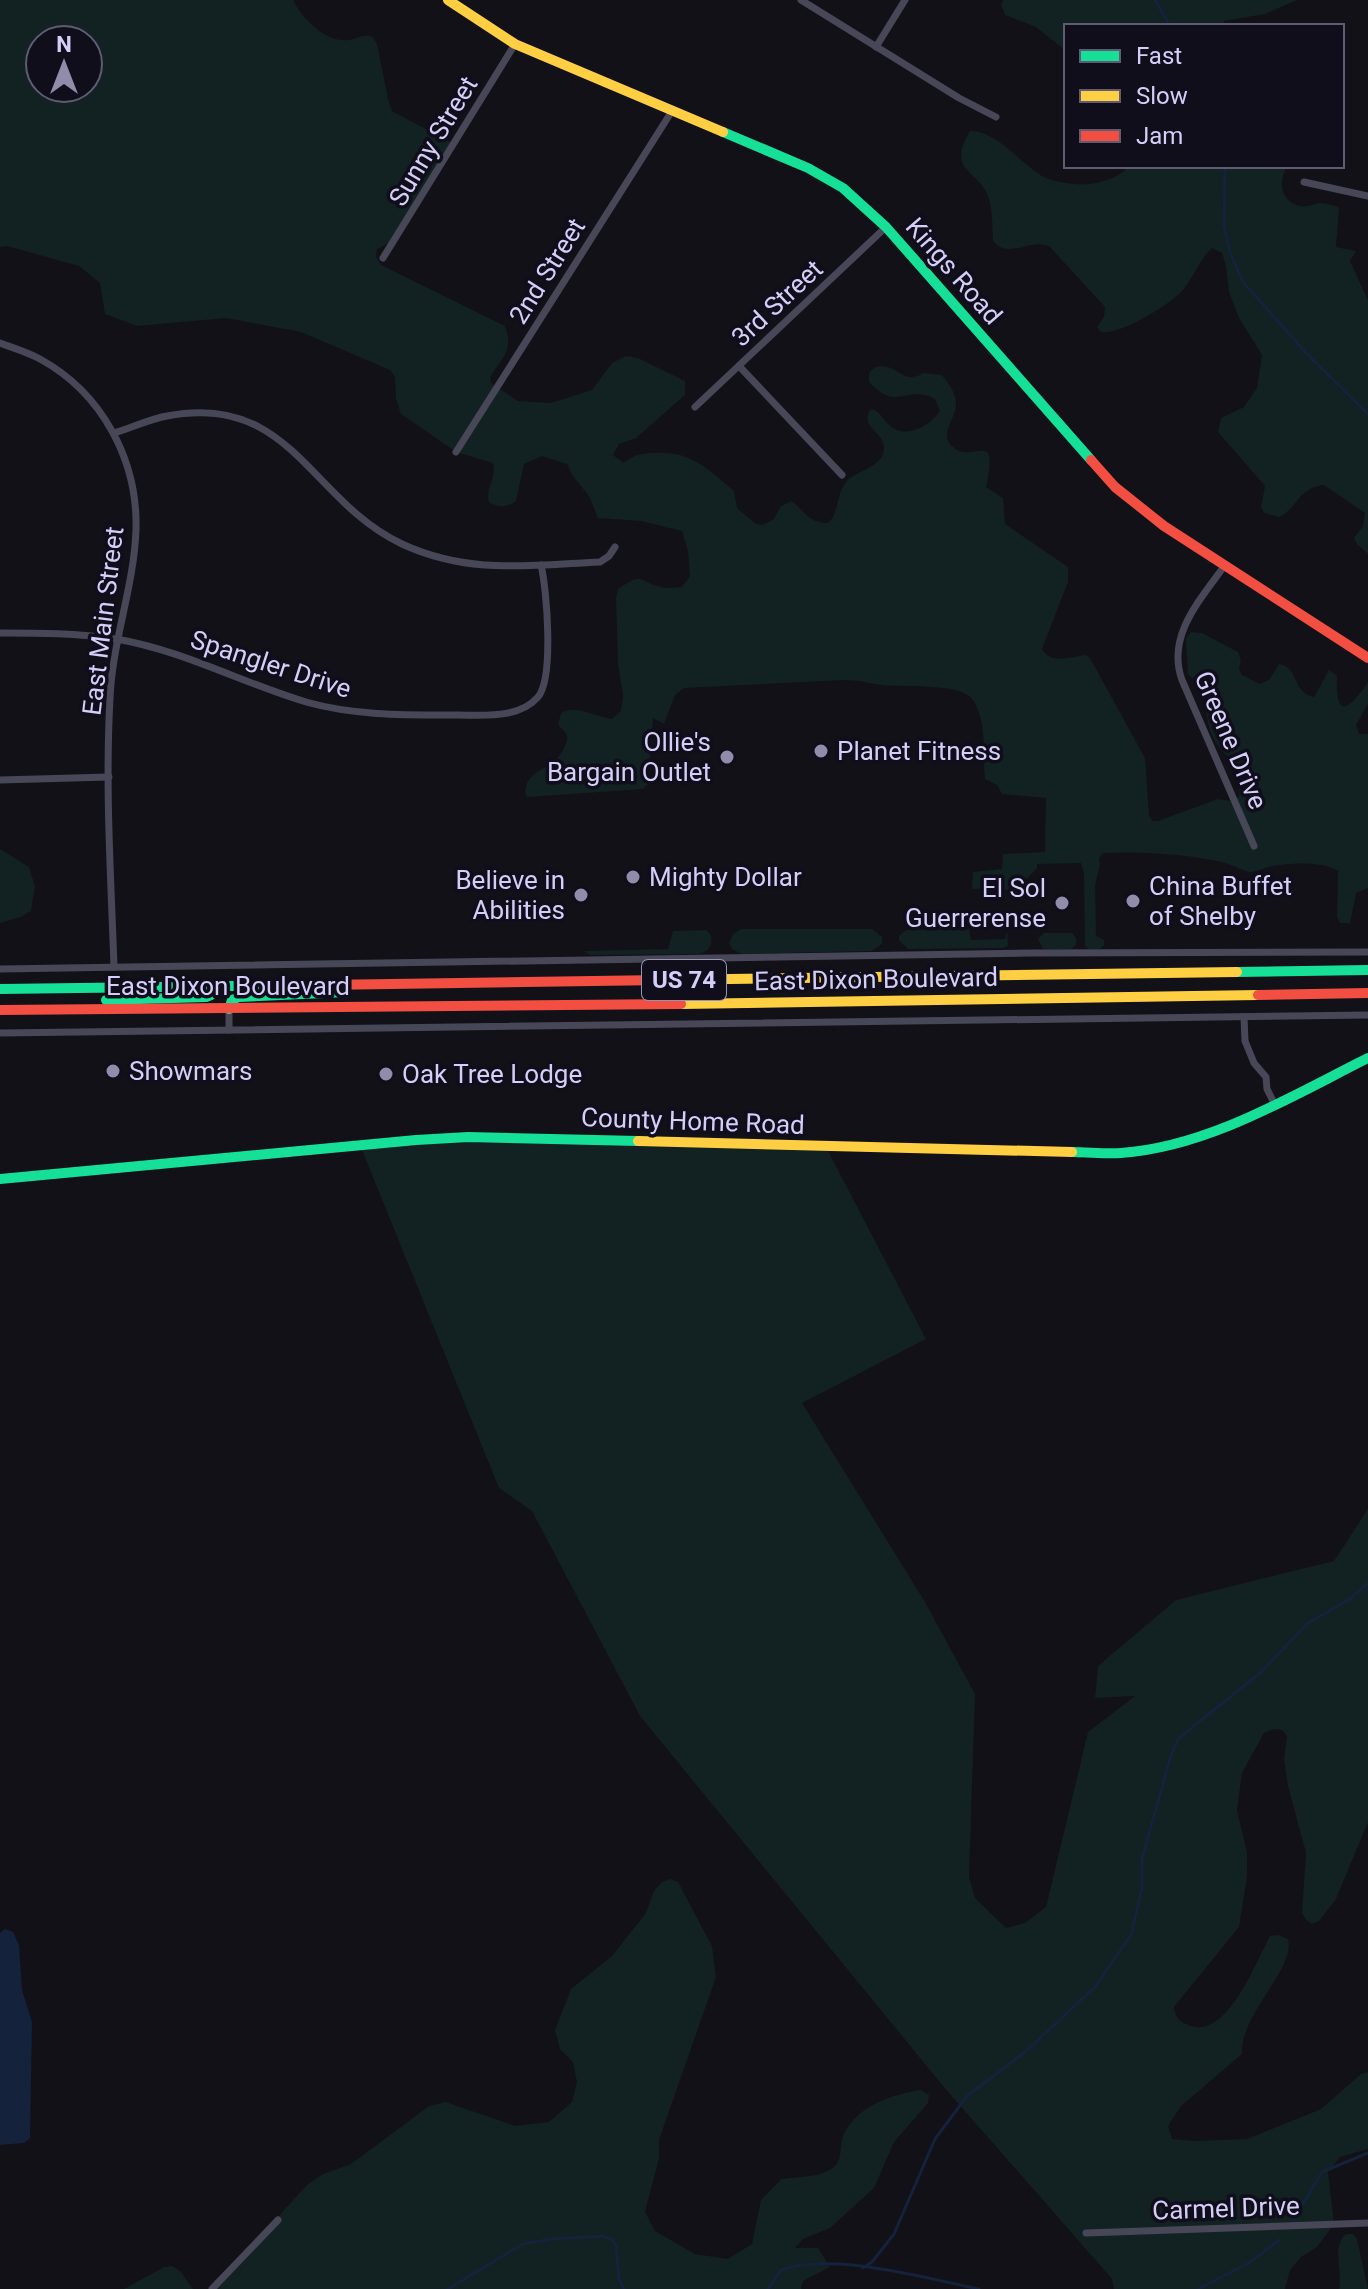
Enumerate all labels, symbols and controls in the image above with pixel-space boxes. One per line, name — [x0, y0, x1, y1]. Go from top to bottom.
north arrow — [24, 24, 104, 104]
legend — [1064, 24, 1344, 168]
text: N — [56, 32, 72, 57]
text: Fast — [1136, 42, 1182, 70]
street label: Sunny Street — [383, 71, 483, 211]
text: Slow — [1136, 82, 1188, 110]
text: Jam — [1136, 122, 1183, 150]
street label: Kings Road — [900, 212, 1008, 330]
street label: 2nd Street — [503, 213, 591, 329]
street label: 3rd Street — [725, 254, 829, 352]
street label: East Main Street — [77, 525, 129, 717]
street label: Spangler Drive — [187, 624, 355, 704]
street label: Greene Drive — [1189, 667, 1273, 813]
place label: Ollie's Bargain Outlet — [547, 727, 711, 787]
place label: Planet Fitness — [837, 736, 1001, 766]
marker: Planet Fitness — [812, 742, 830, 760]
marker: Ollie's Bargain Outlet — [718, 748, 736, 766]
place label: Mighty Dollar — [649, 862, 802, 892]
place label: Believe in Abilities — [455, 865, 565, 925]
marker: Mighty Dollar — [624, 868, 642, 886]
place label: China Buffet of Shelby — [1149, 871, 1292, 931]
place label: El Sol Guerrerense — [905, 873, 1046, 933]
marker: Believe in Abilities — [572, 886, 590, 904]
marker: China Buffet of Shelby — [1124, 892, 1142, 910]
marker: El Sol Guerrerense — [1053, 894, 1071, 912]
road number: US 74 — [642, 960, 726, 1000]
street label: East Dixon Boulevard — [754, 962, 998, 996]
street label: East Dixon Boulevard — [106, 971, 350, 1001]
place label: Showmars — [129, 1056, 252, 1086]
place label: Oak Tree Lodge — [402, 1059, 582, 1089]
marker: Showmars — [104, 1062, 122, 1080]
marker: Oak Tree Lodge — [377, 1065, 395, 1083]
street label: County Home Road — [581, 1102, 805, 1140]
street label: Carmel Drive — [1152, 2190, 1300, 2226]

